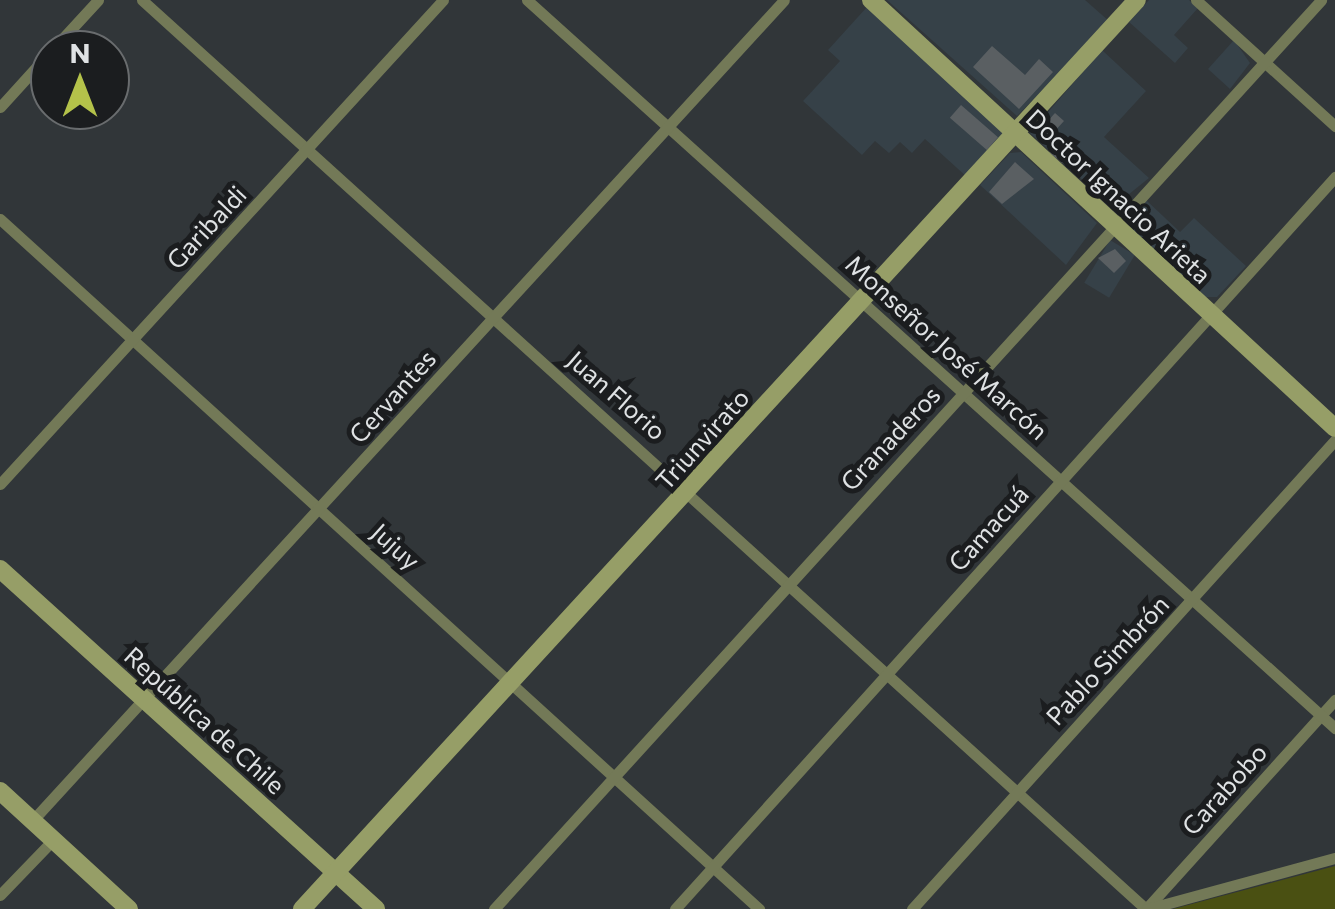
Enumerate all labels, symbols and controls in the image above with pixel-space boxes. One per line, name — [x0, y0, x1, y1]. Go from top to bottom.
north arrow — [30, 30, 130, 130]
text: N — [70, 35, 91, 69]
street label: Doctor Ignacio Arieta — [1020, 103, 1218, 289]
street label: Garibaldi — [160, 179, 252, 275]
street label: Monseñor José Marcón — [840, 249, 1054, 445]
street label: Cervantes — [342, 343, 442, 449]
street label: Juan Florio — [562, 344, 672, 446]
street label: Granaderos — [834, 380, 946, 496]
street label: Triunvirato — [649, 382, 755, 496]
street label: Camacuá — [942, 479, 1034, 577]
street label: Jujuy — [366, 517, 426, 575]
street label: Pablo Simbrón — [1039, 589, 1175, 731]
street label: República de Chile — [119, 640, 291, 800]
street label: Carabobo — [1175, 737, 1273, 841]

